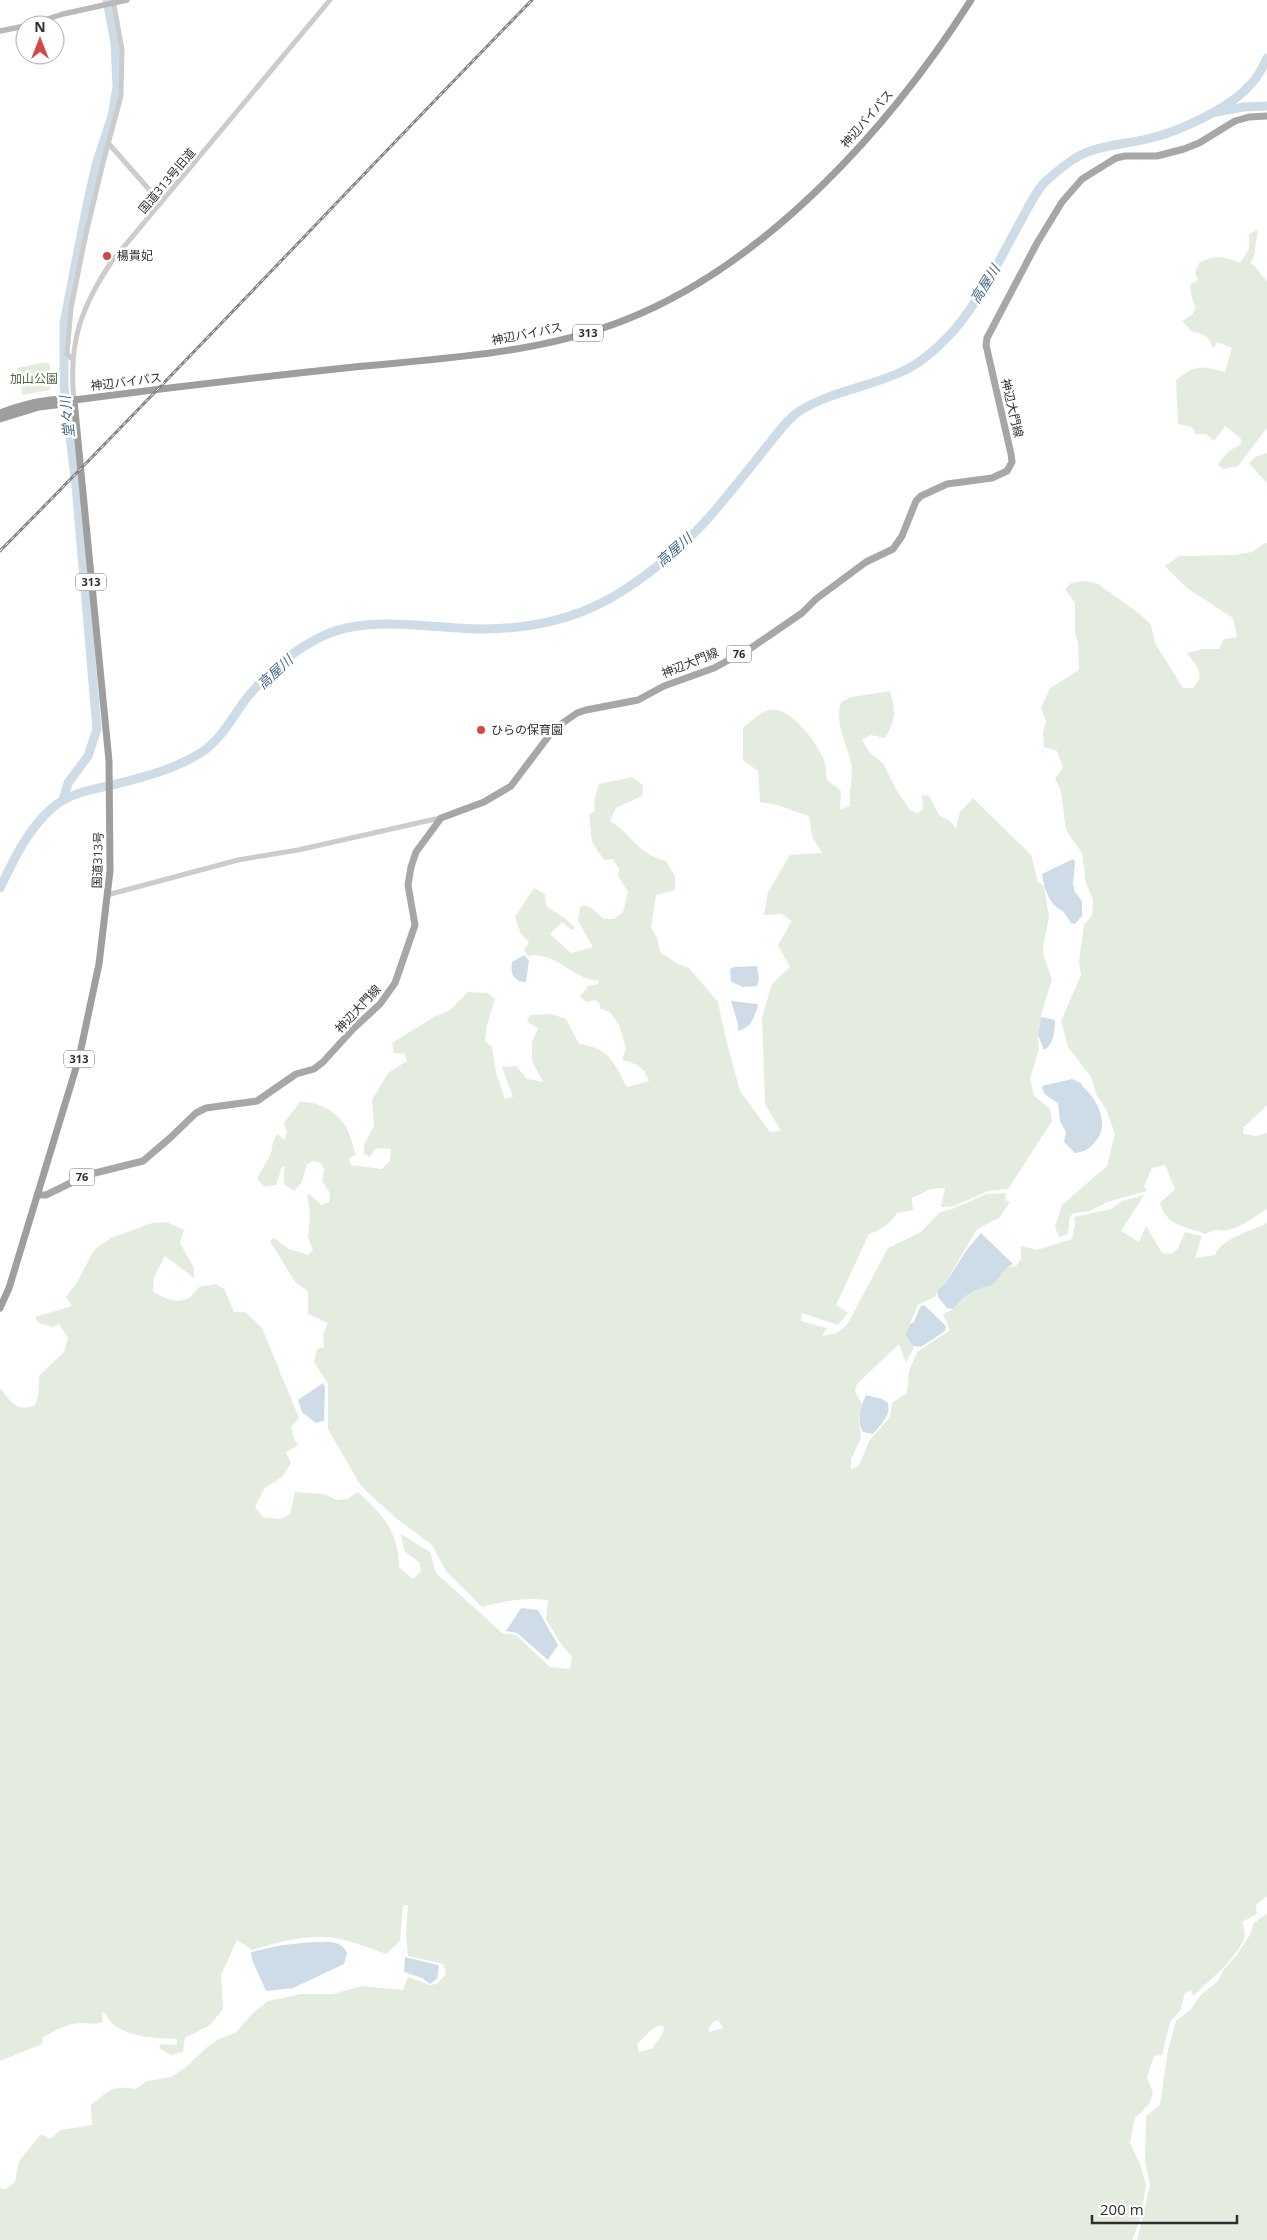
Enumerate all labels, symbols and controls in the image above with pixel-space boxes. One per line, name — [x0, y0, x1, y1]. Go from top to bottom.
north arrow — [15, 15, 65, 65]
text: N — [34, 17, 46, 36]
street label: 神辺バイパス — [837, 86, 897, 151]
street label: 国道313号旧道 — [134, 144, 199, 217]
place label: 楊貴妃 — [117, 247, 153, 264]
marker: 楊貴妃 — [101, 250, 113, 262]
water label: 高屋川 — [965, 259, 1005, 307]
street label: 神辺バイパス — [490, 318, 564, 349]
road number: 313 — [573, 324, 603, 342]
street label: 神辺バイパス — [89, 369, 163, 394]
park label: 加山公園 — [10, 370, 58, 387]
street label: 神辺大門線 — [997, 377, 1028, 439]
water label: 堂々川 — [55, 393, 78, 439]
water label: 高屋川 — [652, 527, 697, 571]
road number: 313 — [76, 574, 106, 590]
street label: 神辺大門線 — [659, 643, 721, 682]
road number: 76 — [726, 646, 752, 662]
water label: 高屋川 — [253, 649, 298, 693]
place label: ひらの保育園 — [491, 721, 563, 738]
marker: ひらの保育園 — [475, 724, 487, 736]
street label: 国道313号 — [88, 831, 107, 889]
street label: 神辺大門線 — [331, 981, 384, 1036]
road number: 313 — [64, 1050, 94, 1068]
road number: 76 — [70, 1168, 94, 1186]
scale bar — [1092, 2192, 1237, 2224]
text: 200 m — [1100, 2199, 1144, 2219]

